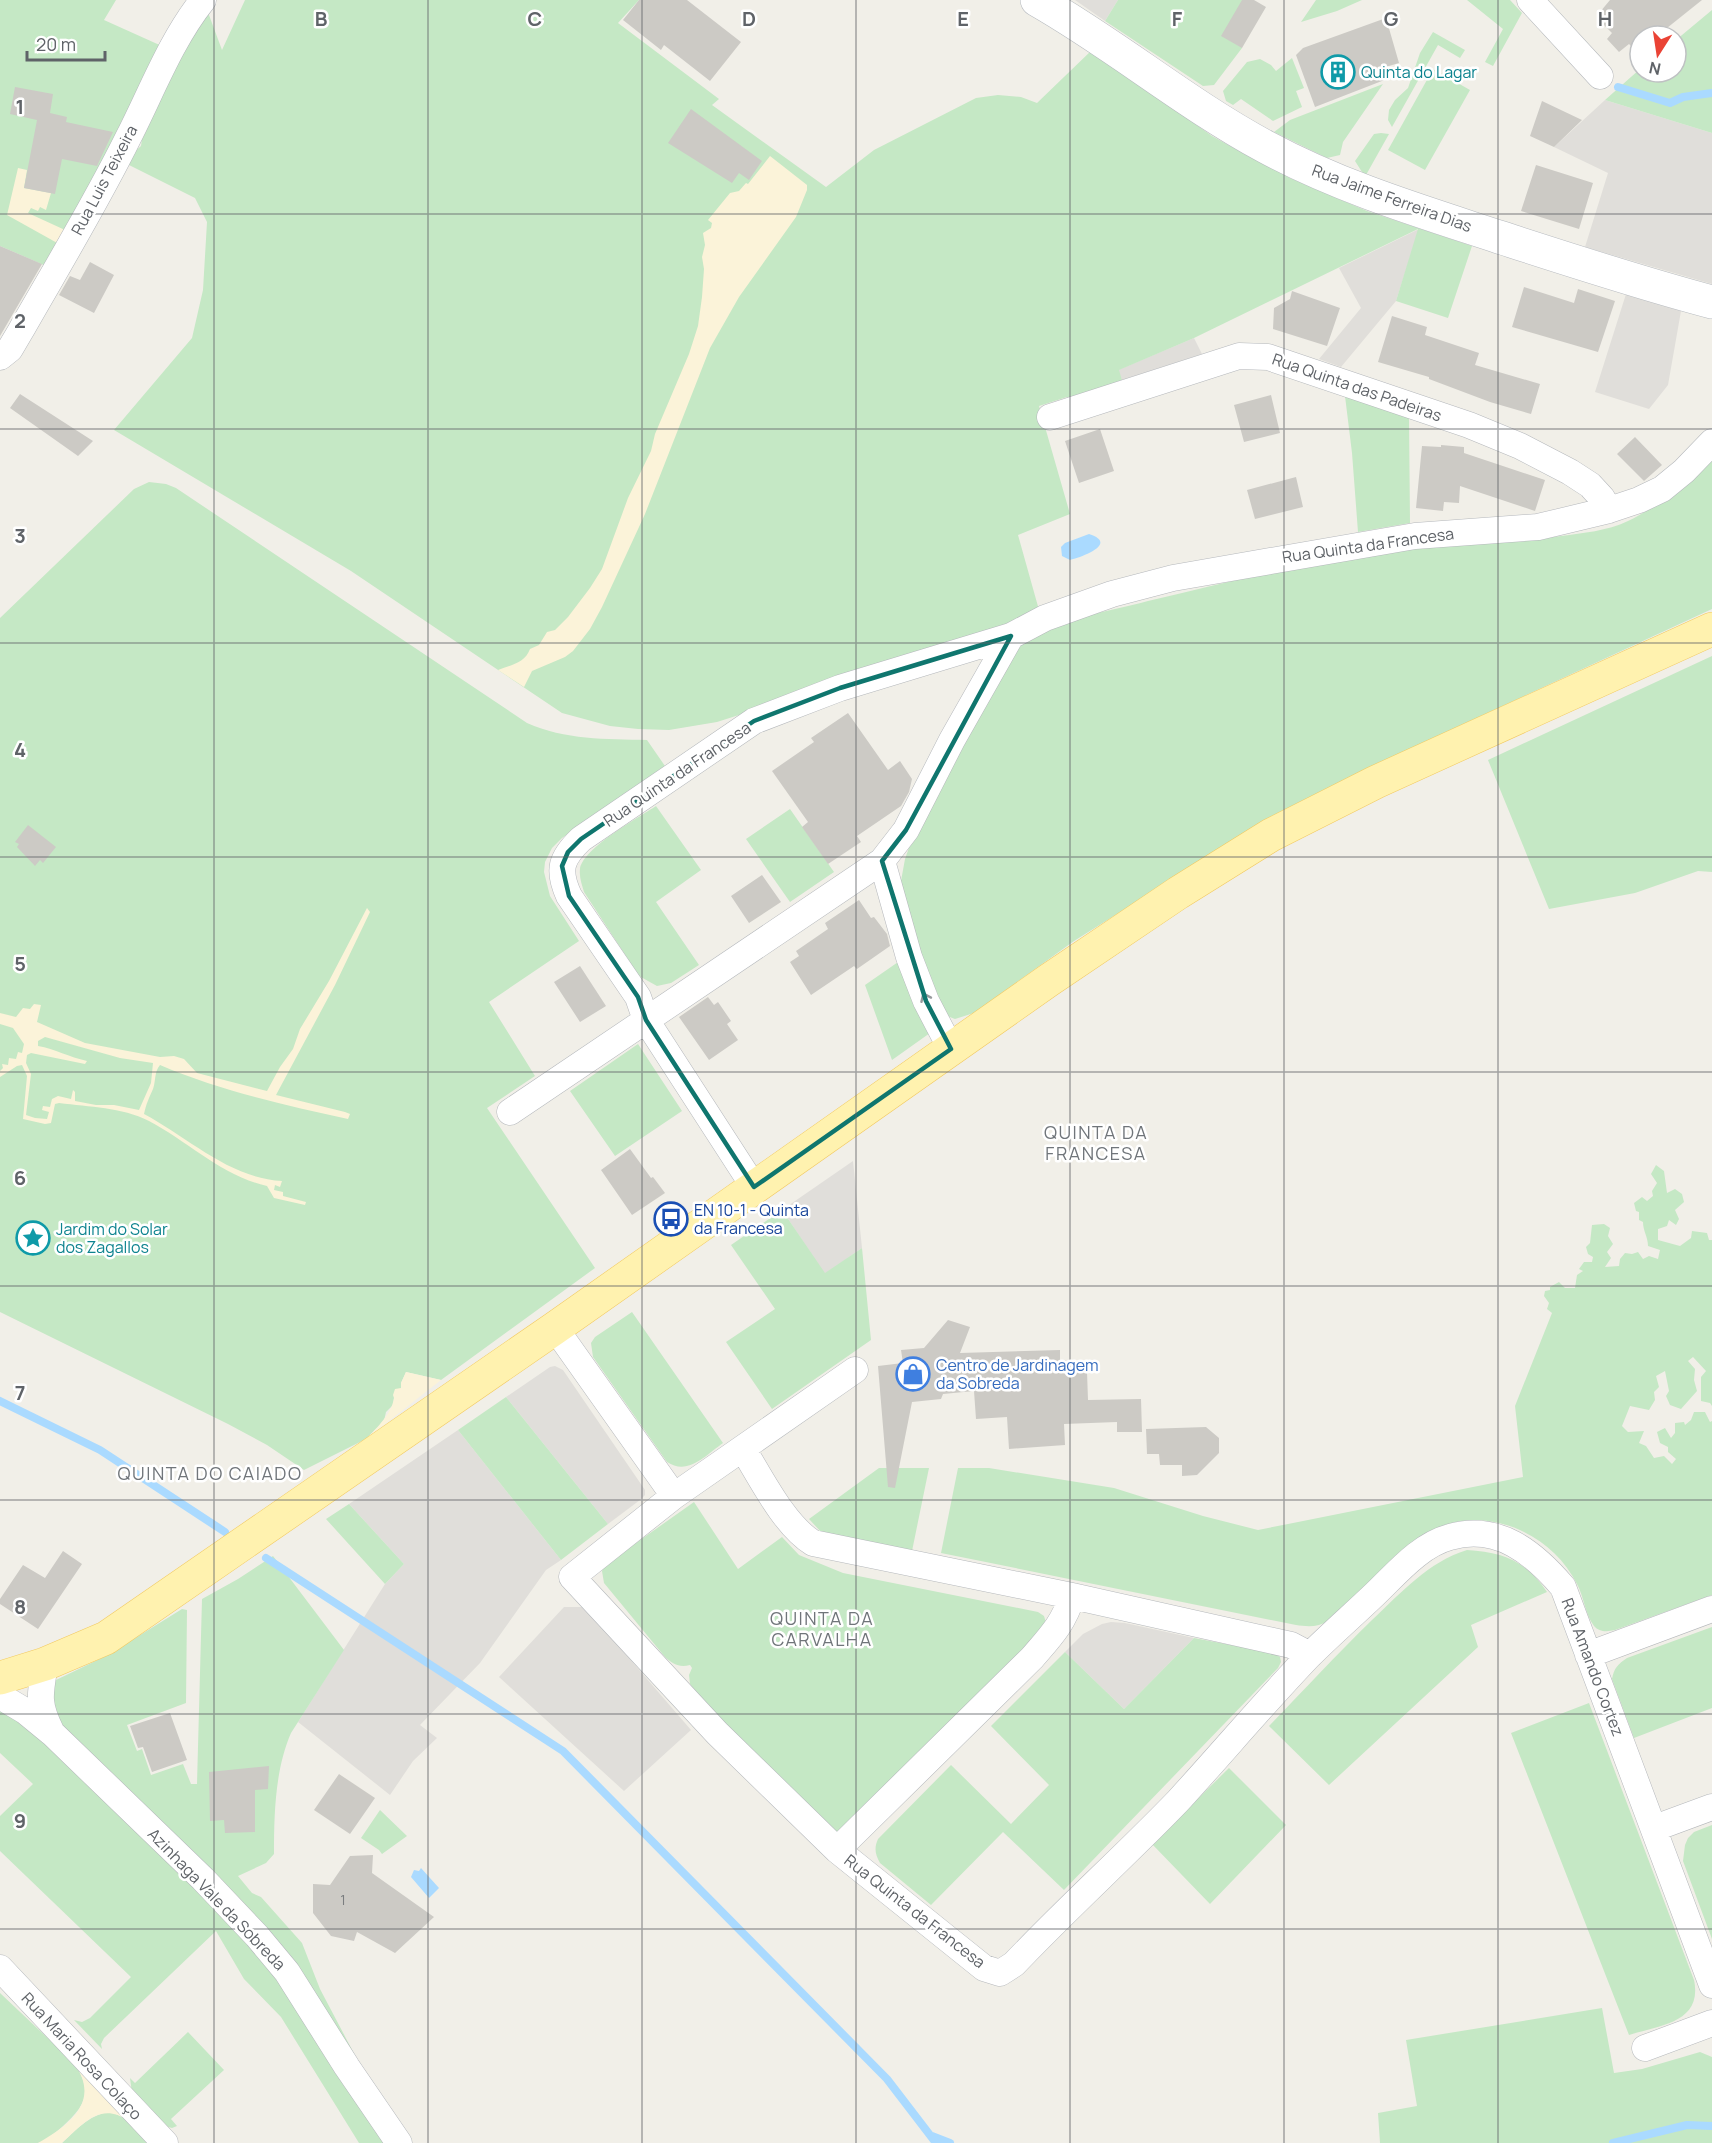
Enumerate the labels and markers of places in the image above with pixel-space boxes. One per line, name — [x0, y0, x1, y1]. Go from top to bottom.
building icon: Quinta do Lagar — [1320, 54, 1356, 90]
place label: Quinta do Lagar — [1361, 61, 1477, 83]
place label: EN 10-1 - Quinta da Francesa — [694, 1199, 809, 1239]
bus stop icon: EN 10-1 - Quinta da Francesa — [653, 1201, 689, 1237]
place label: Jardim do Solar dos Zagallos — [56, 1218, 168, 1258]
place icon: Jardim do Solar dos Zagallos — [15, 1220, 51, 1256]
place label: Centro de Jardinagem da Sobreda — [936, 1354, 1098, 1394]
shop icon: Centro de Jardinagem da Sobreda — [895, 1356, 931, 1392]

